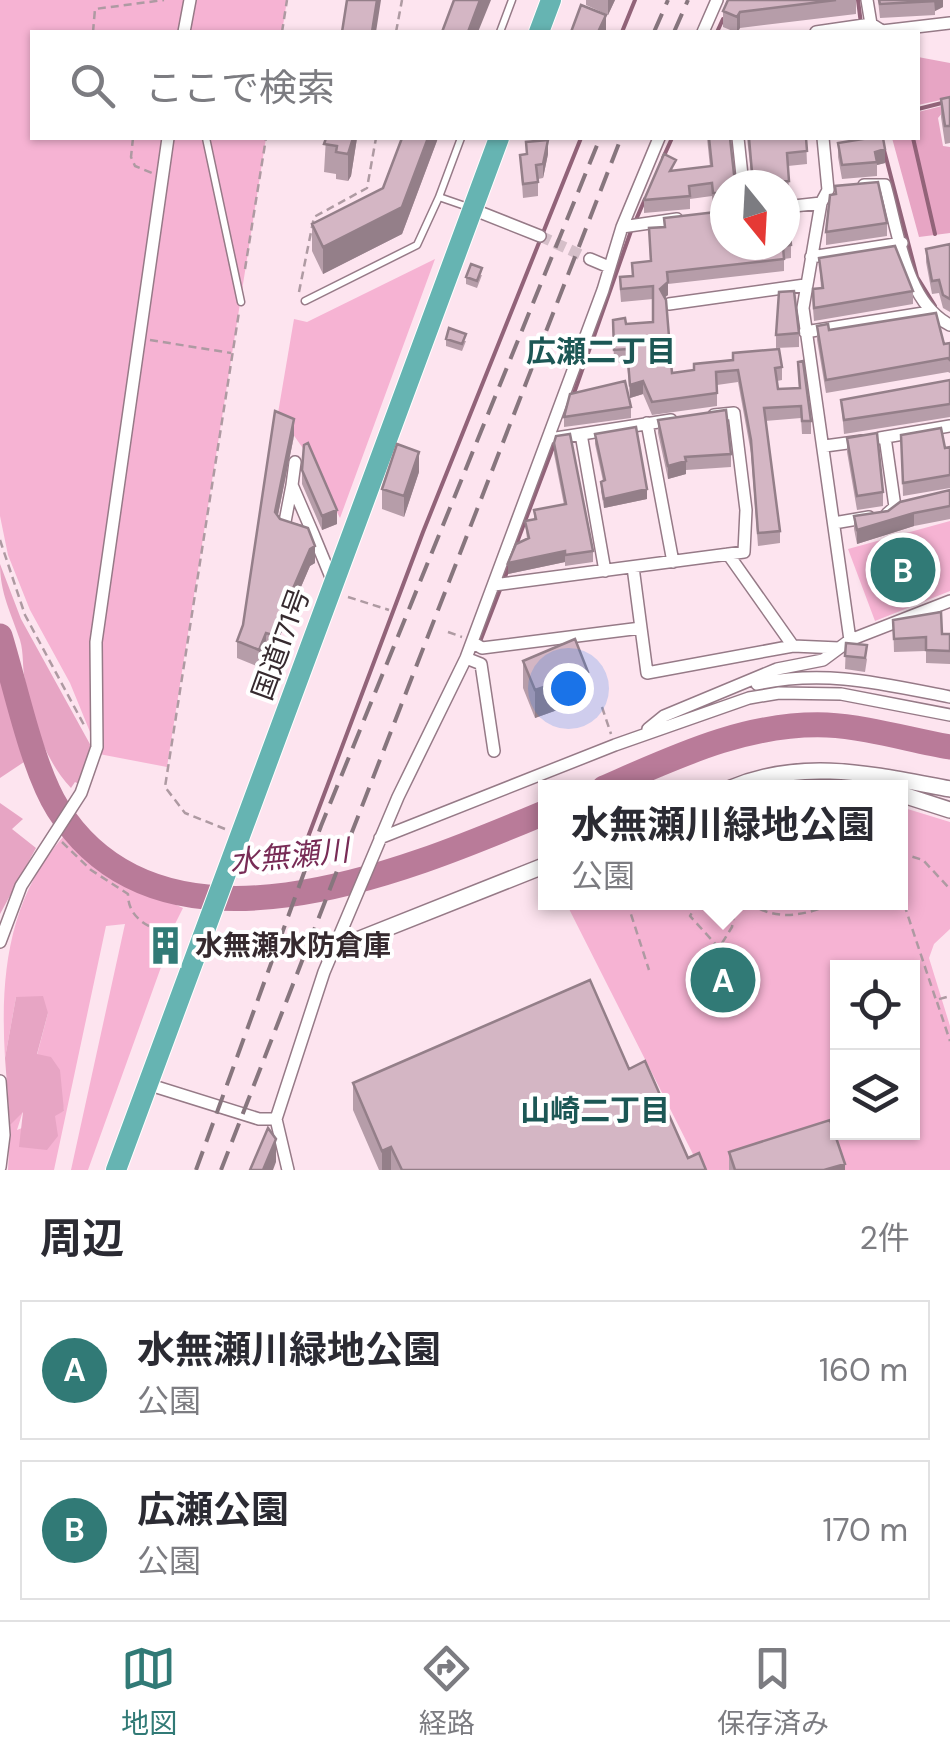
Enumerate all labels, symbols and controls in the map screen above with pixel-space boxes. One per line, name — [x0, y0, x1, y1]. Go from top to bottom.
search box — [30, 30, 920, 140]
icon: search — [65, 58, 120, 113]
text: ここで検索 — [145, 63, 335, 113]
north arrow — [710, 170, 800, 260]
district label: 広瀬二丁目 — [526, 332, 676, 371]
pin: B — [870, 532, 936, 608]
street label: 国道171号 — [244, 583, 318, 705]
your location — [543, 663, 594, 714]
popup — [538, 780, 908, 910]
text: 水無瀬川緑地公園 — [571, 800, 875, 850]
water label: 水無瀬川 — [227, 830, 354, 882]
text: 公園 — [571, 855, 635, 897]
building icon: 水無瀬水防倉庫 — [144, 924, 186, 966]
place label: 水無瀬水防倉庫 — [195, 927, 391, 964]
pin: A — [690, 942, 756, 1018]
map controls — [830, 960, 920, 1140]
button: locate — [830, 960, 920, 1050]
button: layers — [830, 1050, 920, 1140]
district label: 山崎二丁目 — [520, 1091, 670, 1130]
text: 周辺 — [40, 1211, 124, 1266]
text: 2件 — [860, 1217, 910, 1259]
text: 水無瀬川緑地公園 — [137, 1325, 441, 1375]
text: A — [63, 1349, 86, 1391]
text: 160 m — [819, 1349, 908, 1391]
text: 公園 — [137, 1380, 201, 1422]
text: 広瀬公園 — [137, 1485, 289, 1535]
text: B — [64, 1509, 85, 1551]
text: 170 m — [822, 1509, 908, 1551]
text: 公園 — [137, 1540, 201, 1582]
tab: 地図 — [121, 1641, 177, 1742]
tab: 経路 — [419, 1641, 475, 1742]
tab: 保存済み — [717, 1641, 829, 1742]

